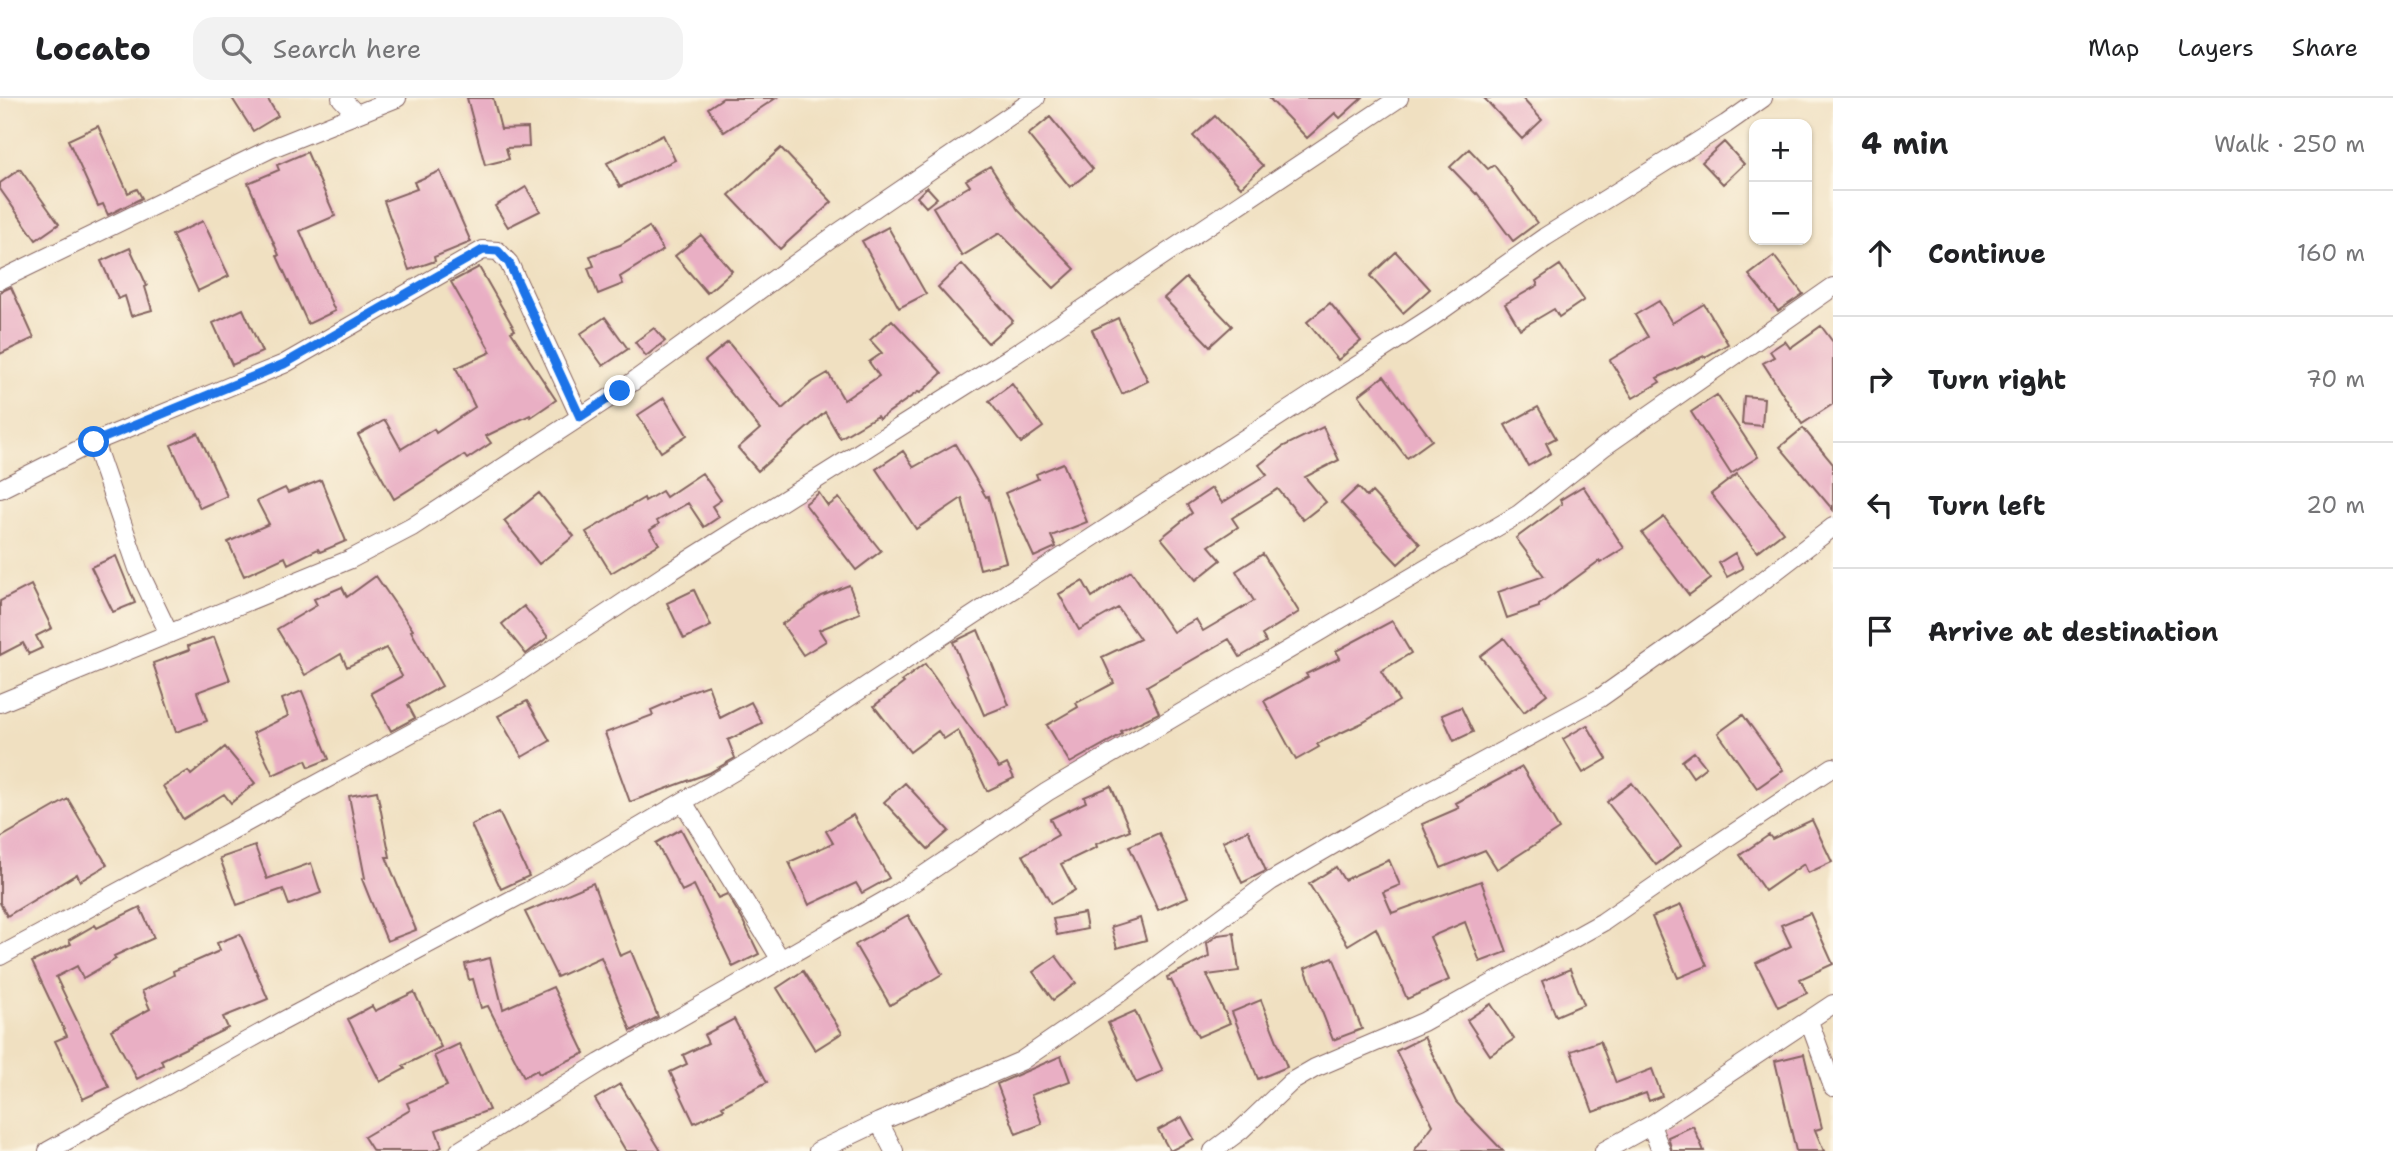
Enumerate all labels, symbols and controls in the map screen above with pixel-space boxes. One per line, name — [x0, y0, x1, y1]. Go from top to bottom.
search box — [193, 17, 683, 80]
text: Locato — [35, 26, 151, 71]
icon: search — [217, 29, 255, 67]
text: Search here — [273, 31, 421, 66]
text: Map — [2088, 32, 2139, 64]
text: Layers — [2177, 32, 2254, 64]
text: Share — [2292, 32, 2358, 64]
map controls — [1749, 119, 1812, 245]
button: + — [1749, 119, 1812, 182]
text: 4 min — [1861, 123, 1948, 164]
text: Walk · 250 m — [2214, 129, 2365, 159]
button: − — [1749, 182, 1812, 245]
icon: ahead — [1861, 234, 1899, 272]
text: Continue — [1928, 236, 2046, 271]
text: 160 m — [2297, 238, 2365, 268]
icon: right — [1861, 360, 1899, 398]
text: Turn right — [1928, 362, 2066, 397]
text: 70 m — [2306, 364, 2365, 394]
route end — [604, 375, 635, 406]
route start — [78, 426, 109, 457]
icon: left — [1861, 486, 1899, 524]
text: Turn left — [1928, 488, 2045, 523]
text: 20 m — [2306, 490, 2365, 520]
icon: arrive — [1861, 612, 1899, 650]
text: Arrive at destination — [1928, 614, 2218, 649]

